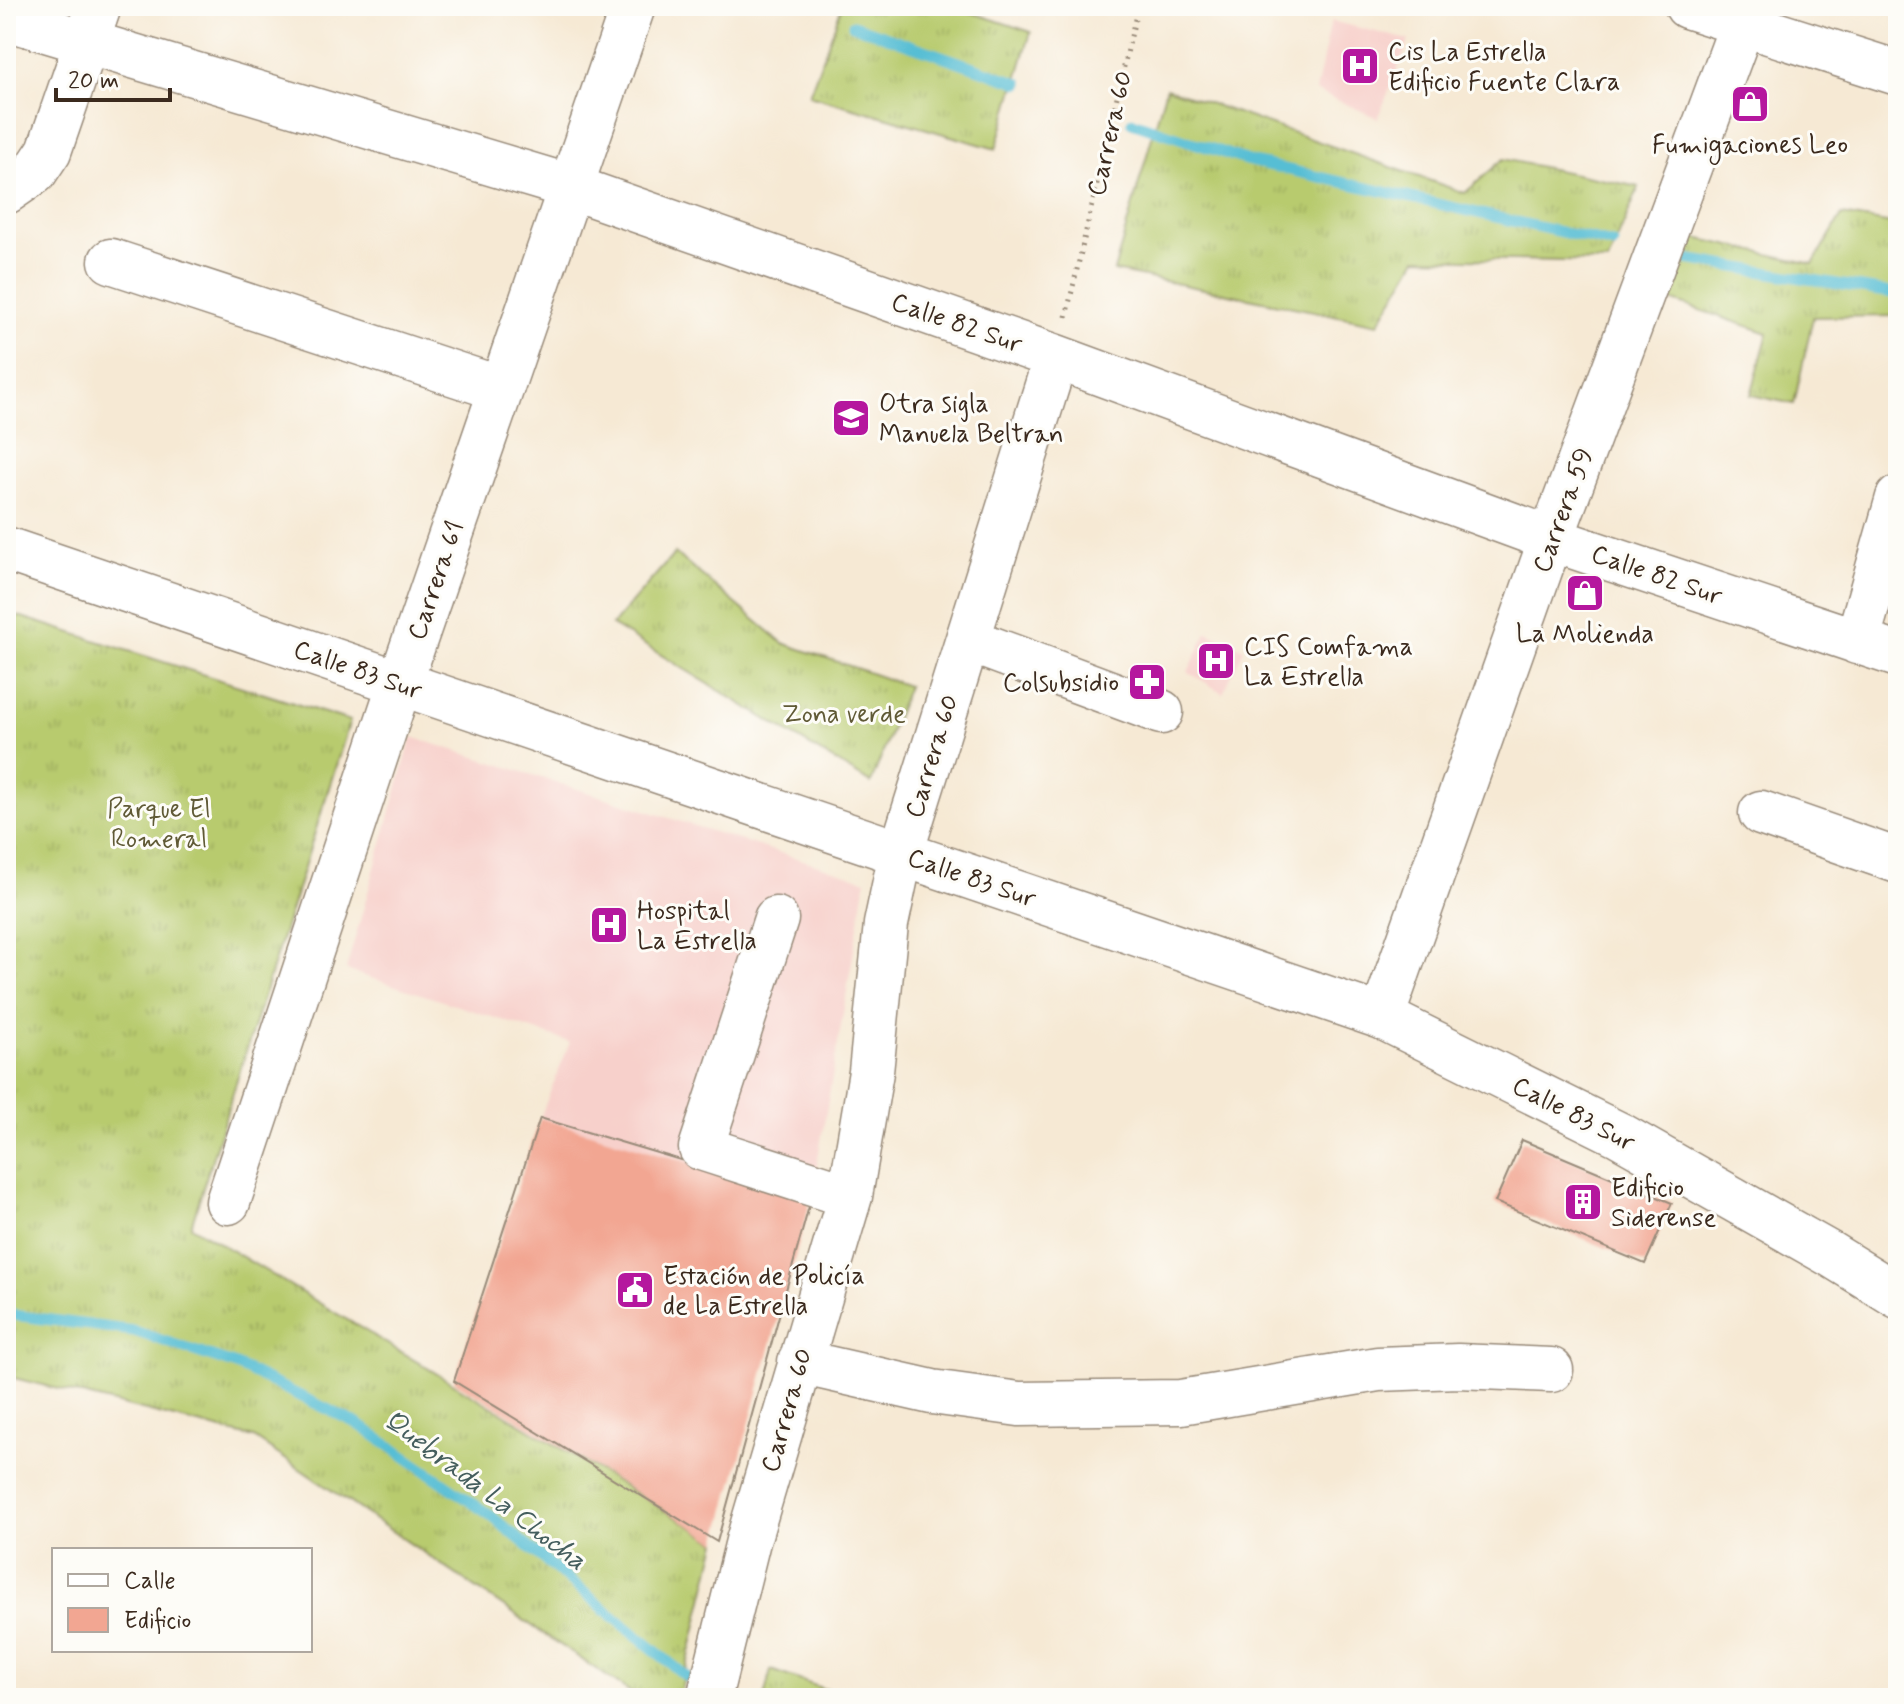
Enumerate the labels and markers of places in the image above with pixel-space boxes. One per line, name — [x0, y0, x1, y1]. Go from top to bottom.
place label: Cis La Estrella Edificio Fuente Clara — [1388, 36, 1620, 100]
hospital icon: Cis La Estrella Edificio Fuente Clara — [1339, 45, 1381, 87]
shop icon: Fumigaciones Leo — [1729, 83, 1771, 125]
place label: Fumigaciones Leo — [1652, 129, 1848, 165]
place label: Otra sigla Manuela Beltran — [879, 388, 1064, 452]
school or university icon: Otra sigla Manuela Beltran — [830, 397, 872, 439]
shop icon: La Molienda — [1564, 572, 1606, 614]
place label: La Molienda — [1516, 618, 1654, 652]
place label: CIS Comfama La Estrella — [1244, 631, 1413, 695]
hospital icon: CIS Comfama La Estrella — [1195, 640, 1237, 682]
pharmacy icon: Colsubsidio — [1126, 661, 1168, 703]
place label: Colsubsidio — [1003, 667, 1119, 701]
place label: Hospital La Estrella — [637, 895, 757, 959]
hospital icon: Hospital La Estrella — [588, 904, 630, 946]
place label: Edificio Siderense — [1611, 1172, 1717, 1236]
building icon: Edificio Siderense — [1562, 1181, 1604, 1223]
place label: Estación de Policía de La Estrella — [663, 1260, 865, 1324]
public building icon: Estación de Policía de La Estrella — [614, 1269, 656, 1311]

